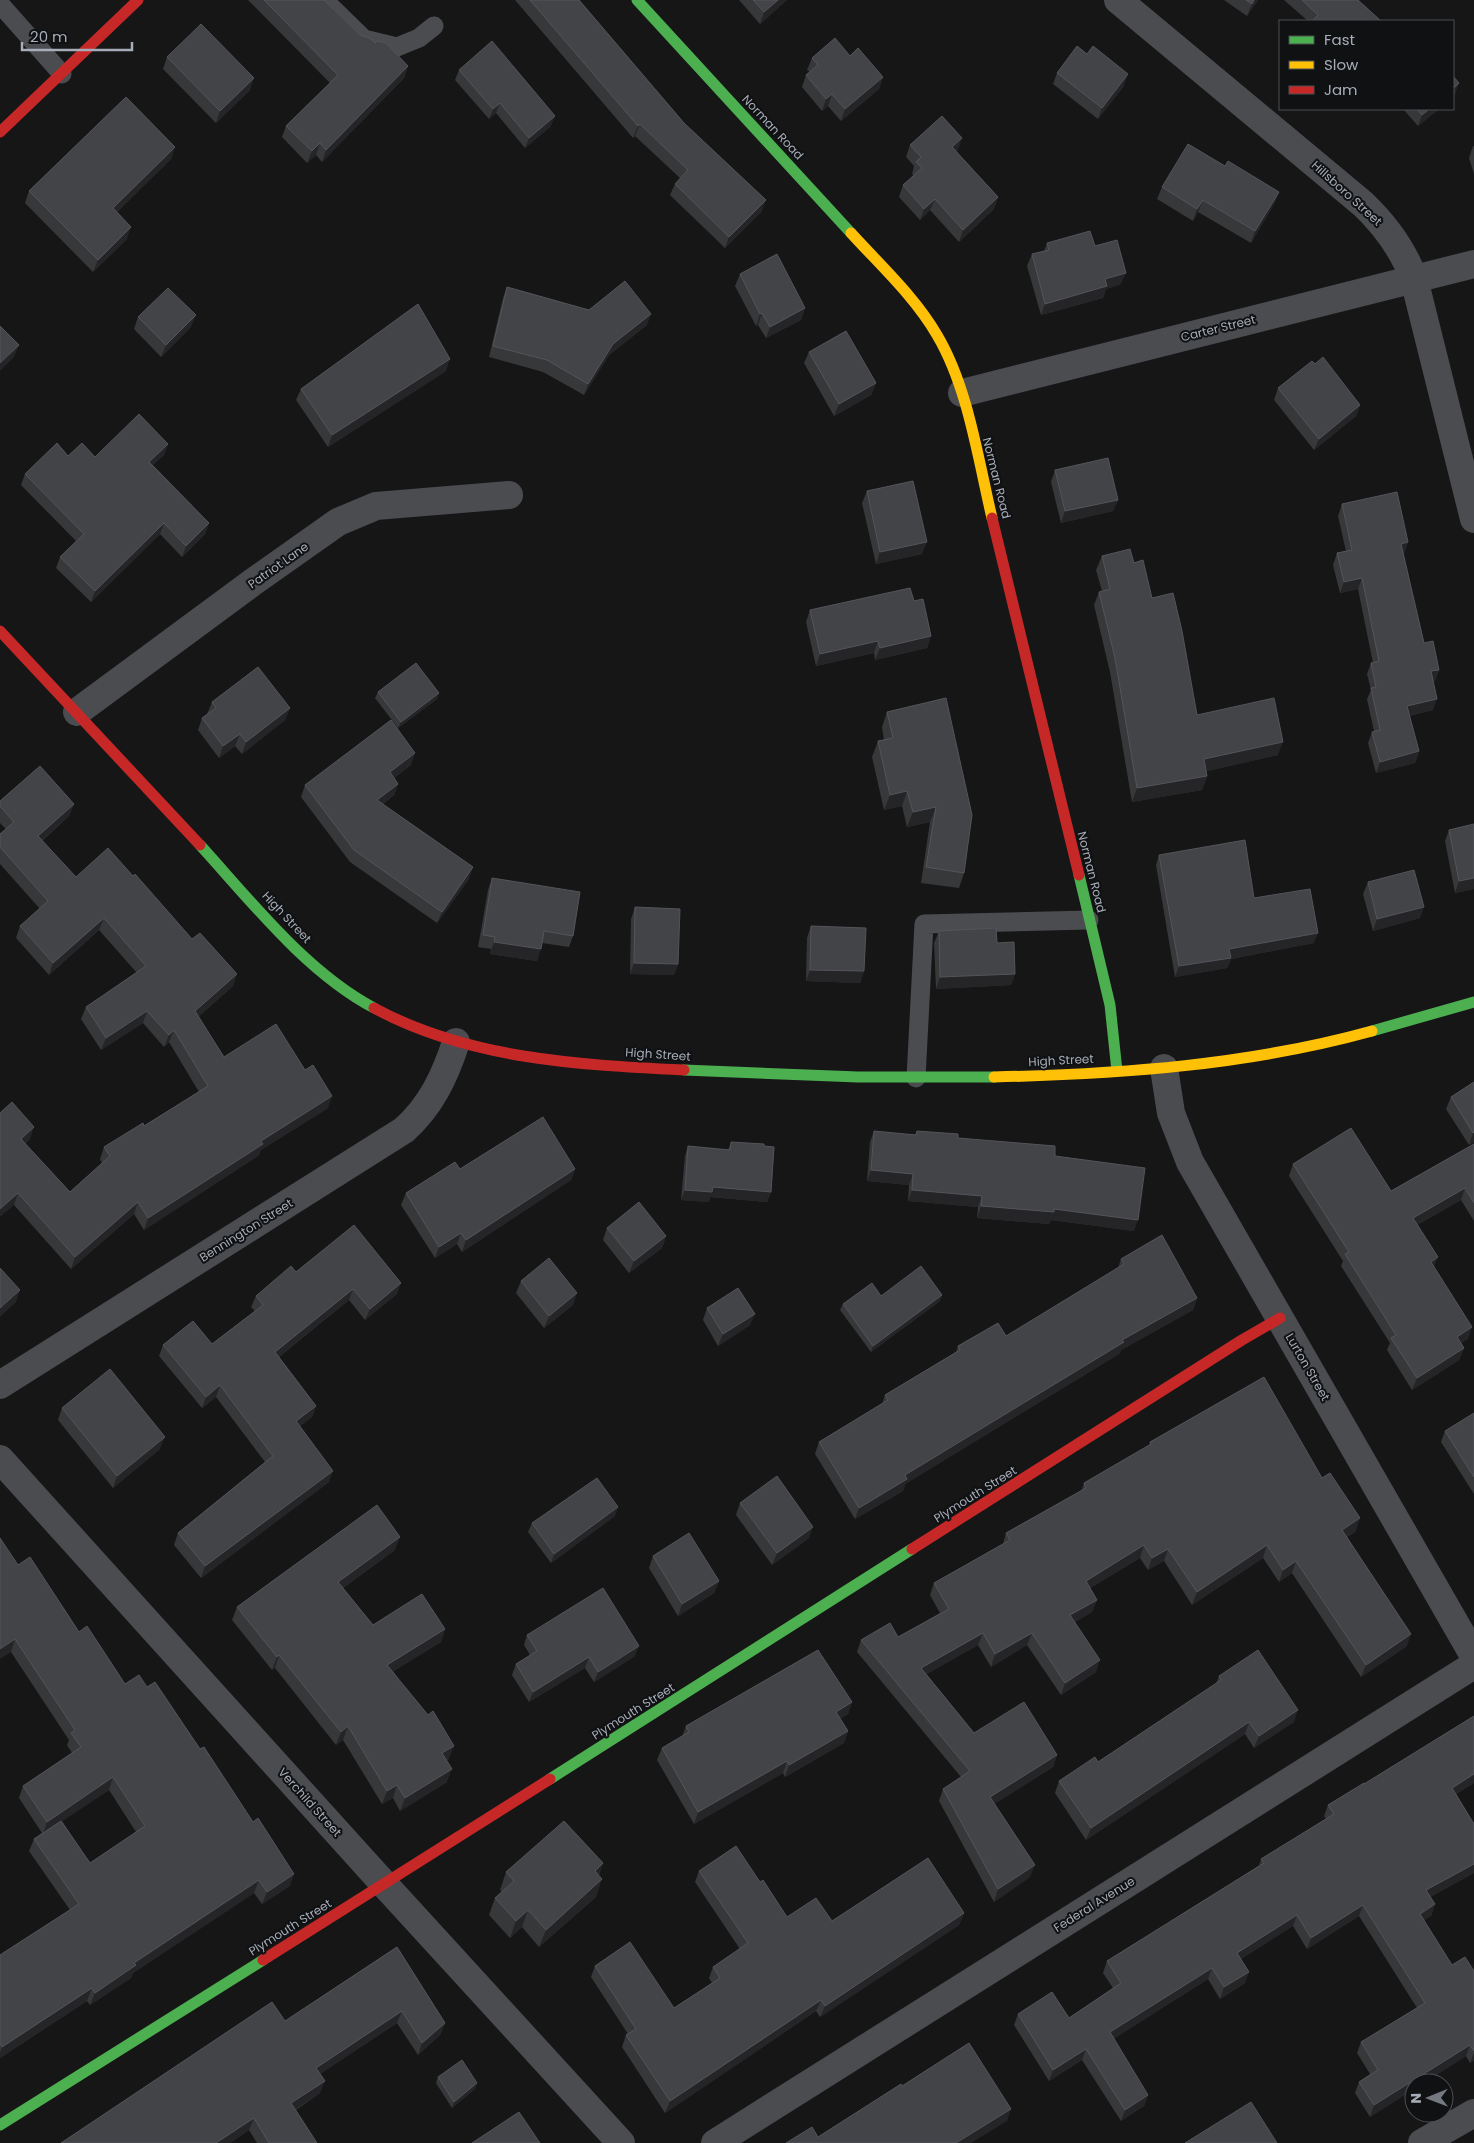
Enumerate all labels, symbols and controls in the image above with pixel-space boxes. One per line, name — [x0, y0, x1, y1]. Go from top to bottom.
scale bar — [22, 20, 132, 52]
legend — [1279, 20, 1454, 110]
text: 20 m — [30, 26, 68, 47]
text: Fast — [1324, 29, 1355, 50]
text: Slow — [1324, 54, 1359, 75]
text: Jam — [1324, 79, 1358, 100]
street label: Norman Road — [738, 91, 808, 163]
street label: Hillsboro Street — [1308, 157, 1386, 229]
street label: Carter Street — [1179, 311, 1257, 345]
street label: Norman Road — [979, 436, 1015, 520]
street label: Patriot Lane — [244, 538, 312, 592]
street label: Norman Road — [1074, 830, 1110, 914]
street label: High Street — [258, 887, 316, 947]
street label: High Street — [625, 1043, 691, 1065]
street label: High Street — [1028, 1050, 1094, 1070]
street label: Bennington Street — [196, 1194, 296, 1266]
street label: Lurton Street — [1282, 1330, 1334, 1404]
street label: Plymouth Street — [930, 1462, 1020, 1526]
street label: Plymouth Street — [588, 1679, 678, 1743]
street label: Verchild Street — [274, 1764, 346, 1840]
street label: Federal Avenue — [1050, 1872, 1138, 1936]
street label: Plymouth Street — [245, 1895, 335, 1959]
north arrow — [1404, 2073, 1454, 2123]
text: N — [1406, 2093, 1426, 2104]

